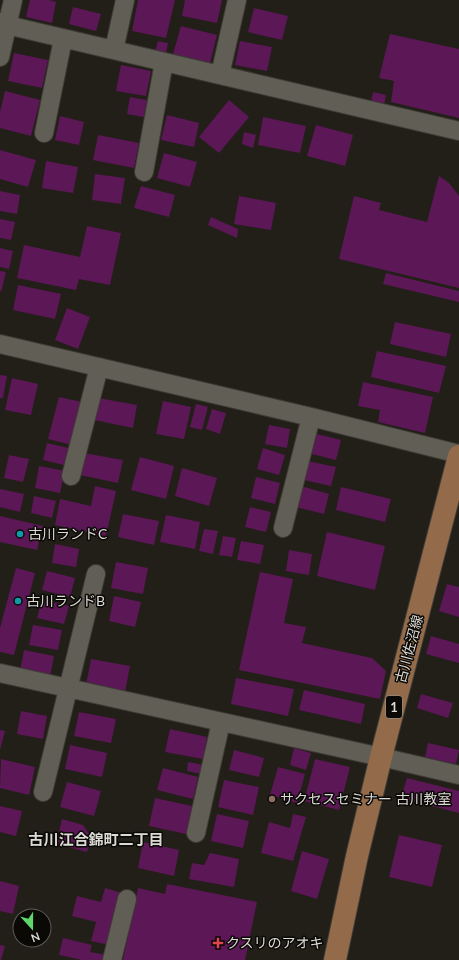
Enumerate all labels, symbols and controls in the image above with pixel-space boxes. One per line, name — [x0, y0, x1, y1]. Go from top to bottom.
place label: 古川ランドC — [28, 525, 108, 542]
marker: 古川ランドC — [15, 529, 25, 539]
place label: 古川ランドB — [26, 592, 105, 609]
marker: 古川ランドB — [13, 596, 23, 606]
street label: 古川佐沼線 — [391, 613, 426, 685]
road number: 1 — [386, 696, 402, 718]
place label: サクセスセミナー 古川教室 — [280, 790, 452, 807]
marker: サクセスセミナー 古川教室 — [267, 794, 277, 804]
district label: 古川江合錦町二丁目 — [28, 830, 164, 848]
north arrow — [12, 908, 52, 948]
text: N — [29, 930, 42, 945]
place label: クスリのアオキ — [226, 934, 324, 951]
marker: クスリのアオキ — [213, 938, 223, 948]

